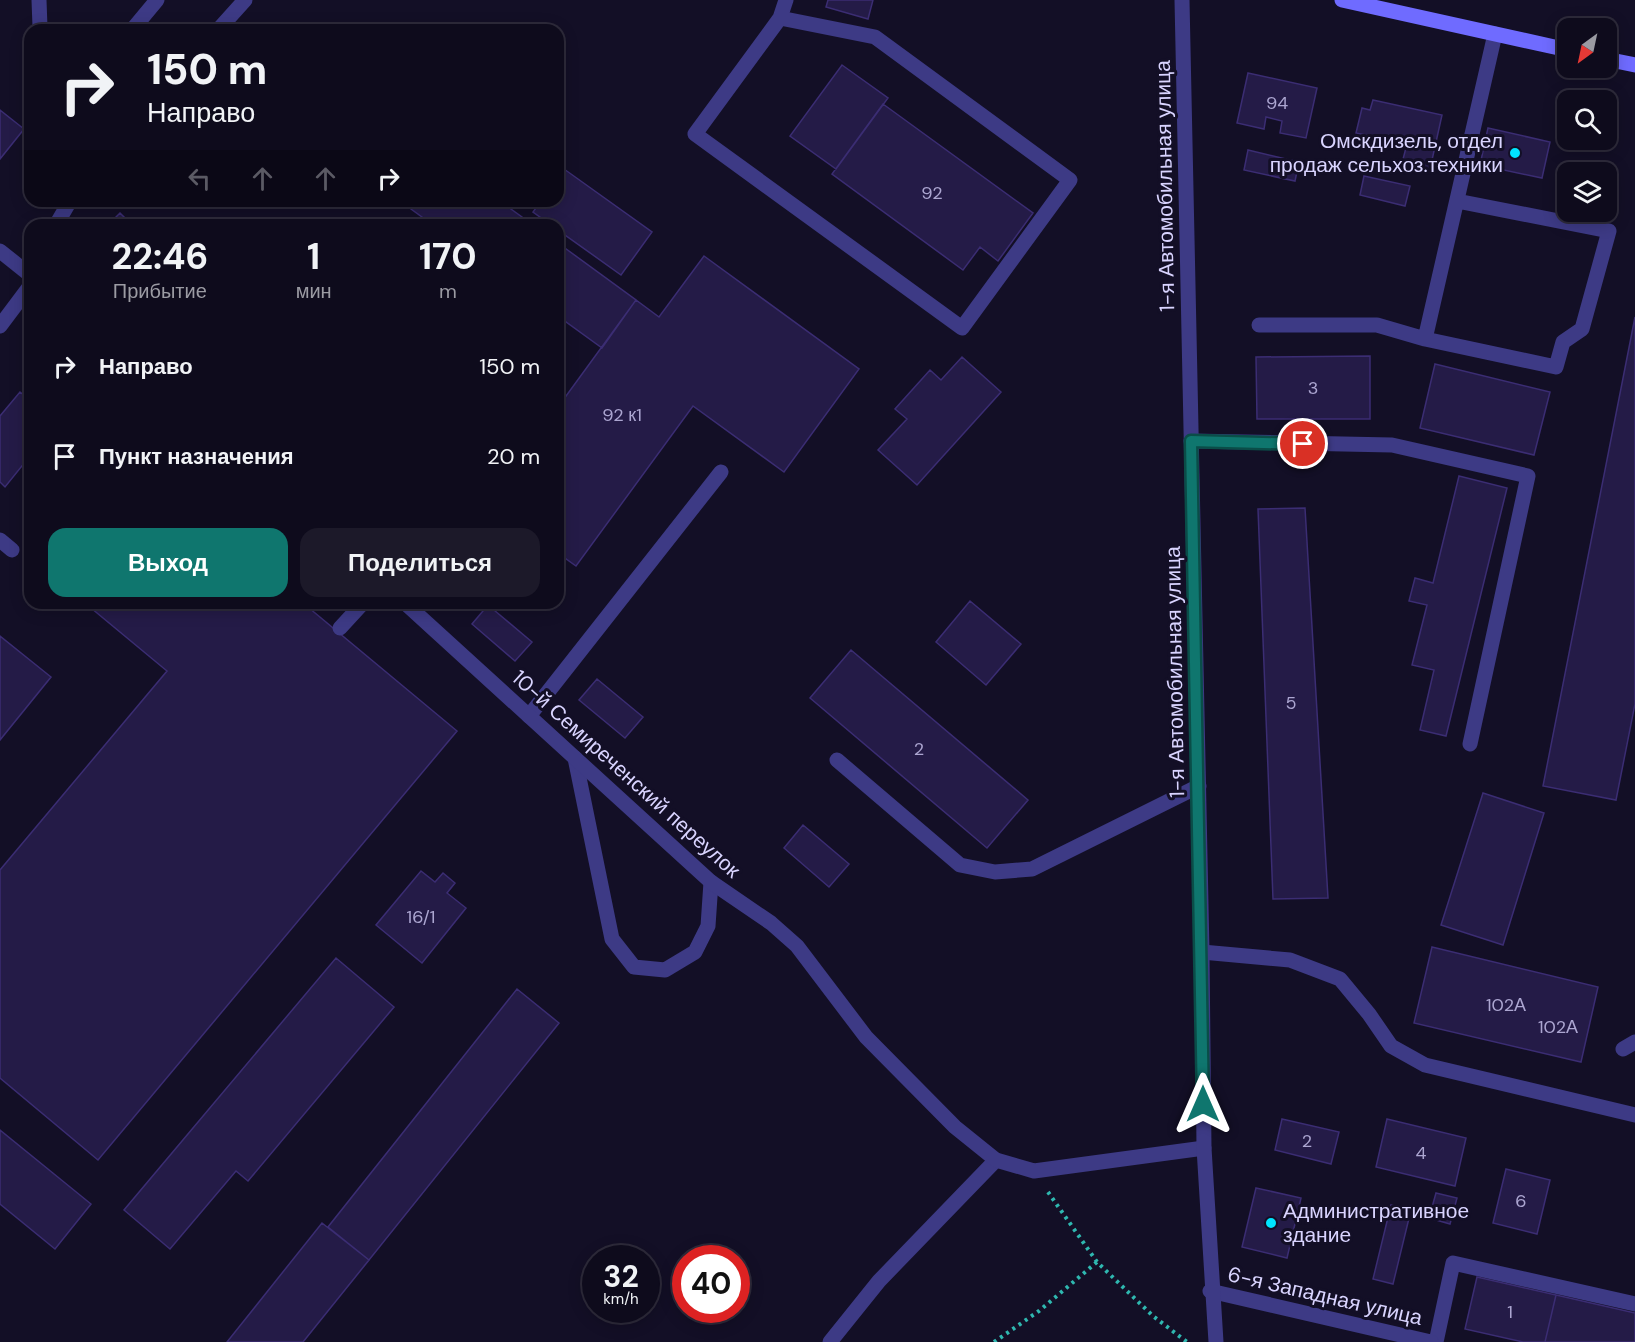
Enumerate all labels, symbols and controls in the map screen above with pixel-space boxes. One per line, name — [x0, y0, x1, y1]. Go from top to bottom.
north arrow — [1557, 18, 1617, 78]
map controls — [1557, 18, 1617, 222]
text: 150 m — [147, 42, 267, 97]
icon: right — [48, 48, 126, 126]
street label: 1-я Автомобильная улица — [1149, 60, 1181, 312]
button: search — [1557, 90, 1617, 150]
house number: 94 — [1266, 91, 1288, 115]
text: Направо — [147, 95, 255, 130]
place label: Омскдизель, отдел продаж сельхоз.техники — [1270, 127, 1503, 179]
marker: Омскдизель, отдел продаж сельхоз.техники — [1508, 146, 1522, 160]
icon: left — [183, 162, 216, 195]
icon: ahead — [246, 162, 279, 195]
icon: ahead — [309, 162, 342, 195]
icon: right — [372, 162, 405, 195]
button: layers — [1557, 162, 1617, 222]
house number: 92 — [921, 181, 943, 205]
text: 22:46 — [111, 233, 208, 280]
text: 1 — [307, 233, 320, 280]
text: 170 — [419, 233, 477, 280]
text: Прибытие — [113, 278, 207, 304]
text: мин — [296, 278, 332, 304]
text: m — [439, 278, 457, 304]
icon: right — [48, 350, 81, 383]
text: Направо — [99, 352, 193, 381]
text: 150 m — [479, 352, 540, 381]
house number: 3 — [1308, 376, 1318, 400]
house number: 92 к1 — [602, 403, 642, 427]
pin — [1277, 418, 1328, 469]
icon: arrive — [1286, 427, 1319, 460]
icon: arrive — [48, 440, 81, 473]
text: Пункт назначения — [99, 442, 294, 471]
text: 20 m — [487, 442, 540, 471]
button: Выход — [48, 528, 288, 597]
button: Поделиться — [300, 528, 540, 597]
street label: 1-я Автомобильная улица — [1159, 546, 1191, 798]
street label: 10-й Семиреченский переулок — [506, 664, 747, 885]
house number: 5 — [1286, 691, 1296, 715]
house number: 2 — [914, 737, 924, 761]
house number: 16/1 — [407, 905, 435, 929]
house number: 102А — [1486, 993, 1526, 1017]
house number: 102А — [1538, 1015, 1578, 1039]
position arrow — [1171, 1072, 1235, 1136]
house number: 2 — [1302, 1129, 1312, 1153]
house number: 4 — [1416, 1141, 1427, 1165]
house number: 6 — [1515, 1189, 1527, 1213]
place label: Административное здание — [1283, 1197, 1469, 1249]
marker: Административное здание — [1264, 1216, 1278, 1230]
speed limit sign: 40 — [672, 1245, 750, 1323]
text: 32 — [603, 1257, 639, 1296]
street label: 6-я Западная улица — [1225, 1260, 1425, 1332]
text: km/h — [603, 1289, 639, 1309]
house number: 1 — [1507, 1300, 1513, 1324]

